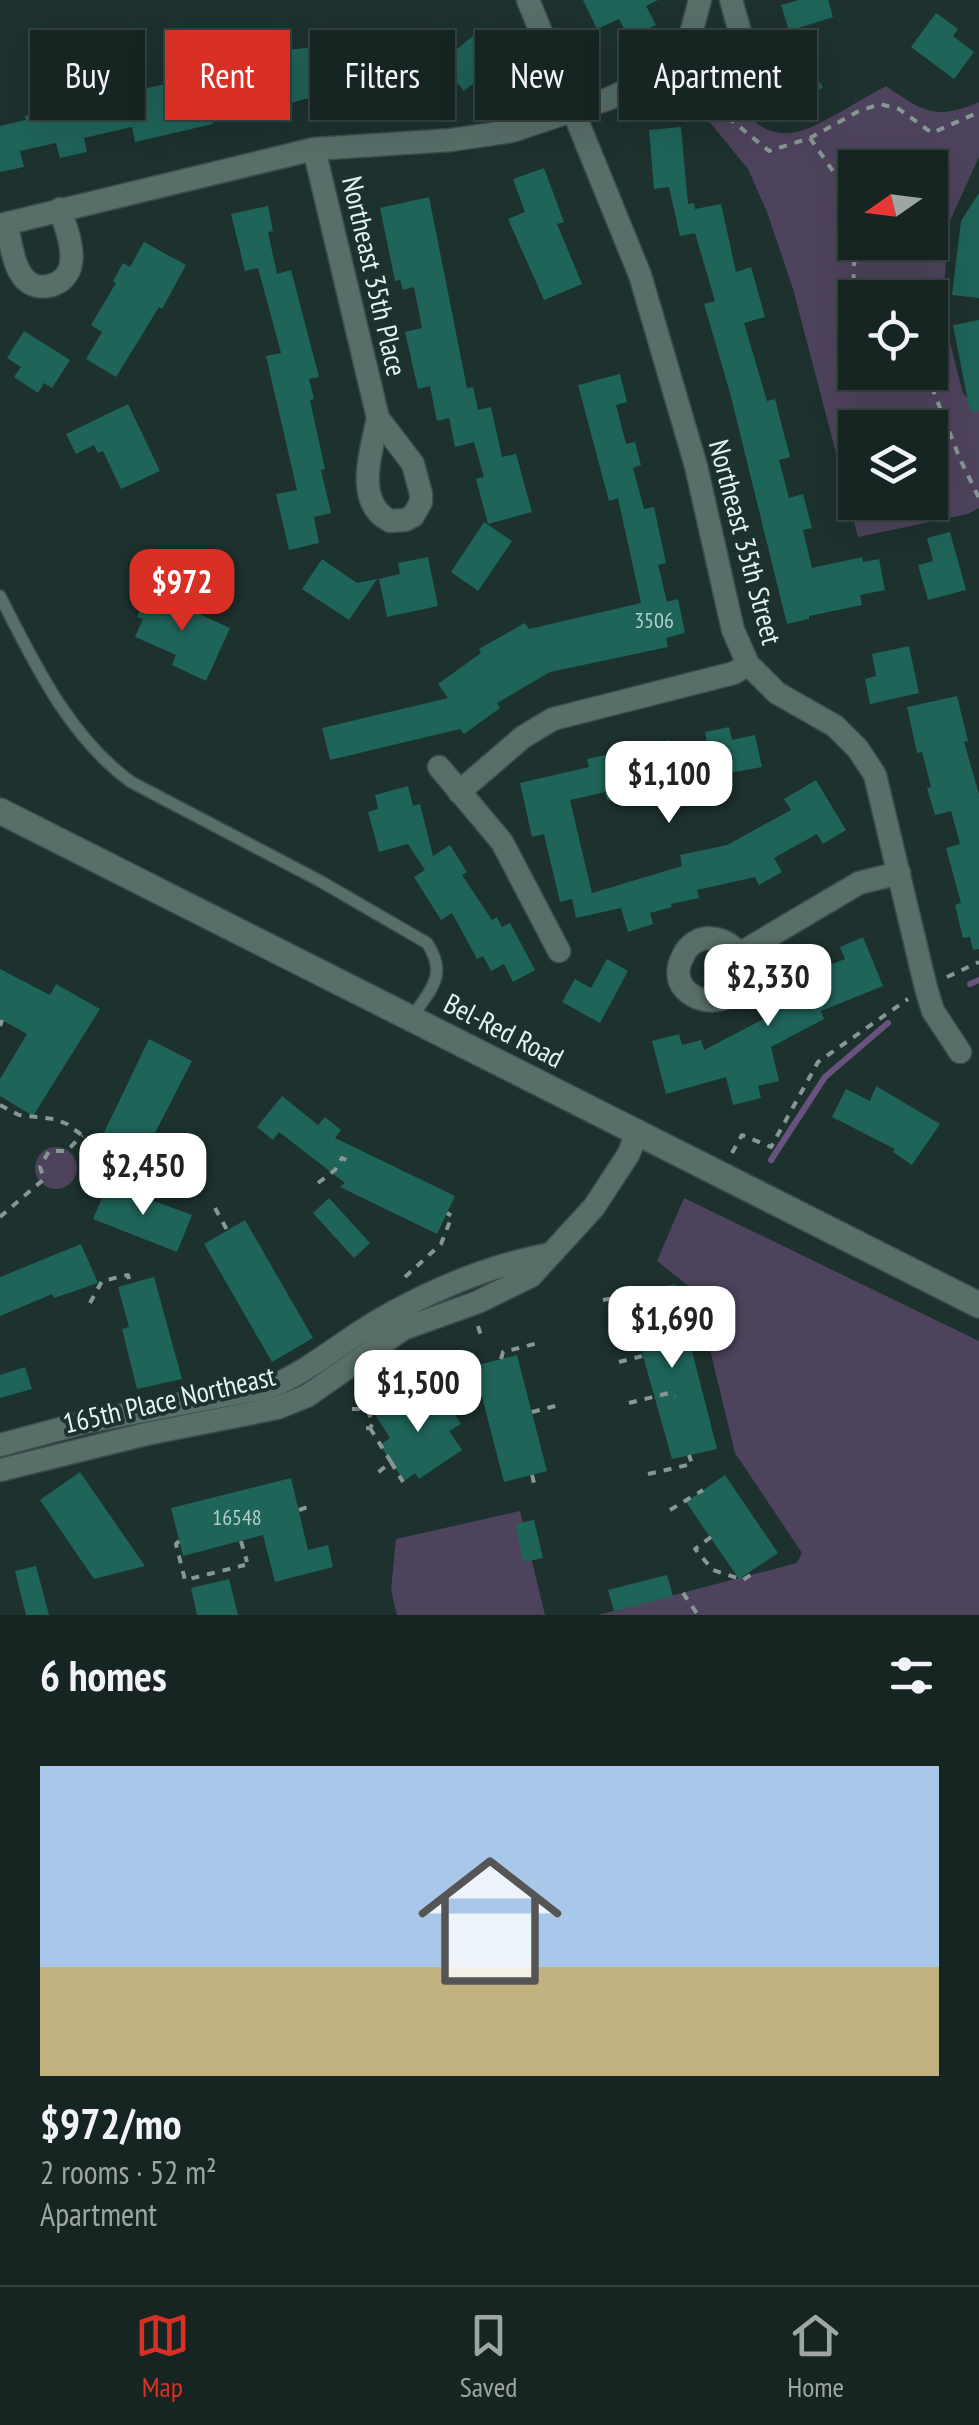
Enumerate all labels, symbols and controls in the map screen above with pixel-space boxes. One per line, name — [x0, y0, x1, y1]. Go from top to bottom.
chip: Buy — [30, 30, 145, 120]
chip: Rent — [165, 30, 290, 120]
chip: Filters — [310, 30, 455, 120]
chip: New — [475, 30, 599, 120]
chip: Apartment — [619, 30, 817, 120]
north arrow — [838, 150, 948, 260]
map controls — [838, 150, 948, 520]
street label: Northeast 35th Place — [334, 172, 416, 380]
button: locate — [838, 280, 948, 390]
button: layers — [838, 410, 948, 520]
street label: Northeast 35th Street — [701, 436, 791, 649]
pin: $972 — [123, 549, 241, 634]
text: $972 — [151, 560, 213, 602]
house number: 3506 — [634, 606, 674, 634]
pin: $1,100 — [588, 741, 750, 826]
text: $1,100 — [627, 752, 711, 794]
pin: $2,330 — [687, 944, 849, 1029]
text: $2,330 — [726, 955, 810, 997]
street label: Bel-Red Road — [438, 984, 570, 1076]
pin: $2,450 — [62, 1133, 224, 1218]
text: $2,450 — [101, 1144, 185, 1186]
pin: $1,690 — [591, 1286, 753, 1371]
text: $1,690 — [630, 1297, 714, 1339]
pin: $1,500 — [337, 1350, 499, 1435]
street label: 165th Place Northeast — [59, 1357, 279, 1441]
text: $1,500 — [376, 1361, 460, 1403]
house number: 16548 — [212, 1503, 262, 1531]
text: 6 homes — [40, 1648, 167, 1703]
icon: filters — [884, 1648, 939, 1703]
icon: home — [400, 1831, 580, 2011]
text: $972/mo — [40, 2096, 182, 2151]
text: 2 rooms · 52 m² — [40, 2151, 217, 2193]
text: Apartment — [40, 2193, 157, 2235]
tab: Map — [135, 2308, 190, 2405]
tab: Saved — [460, 2308, 517, 2405]
tab: Home — [787, 2308, 844, 2405]

